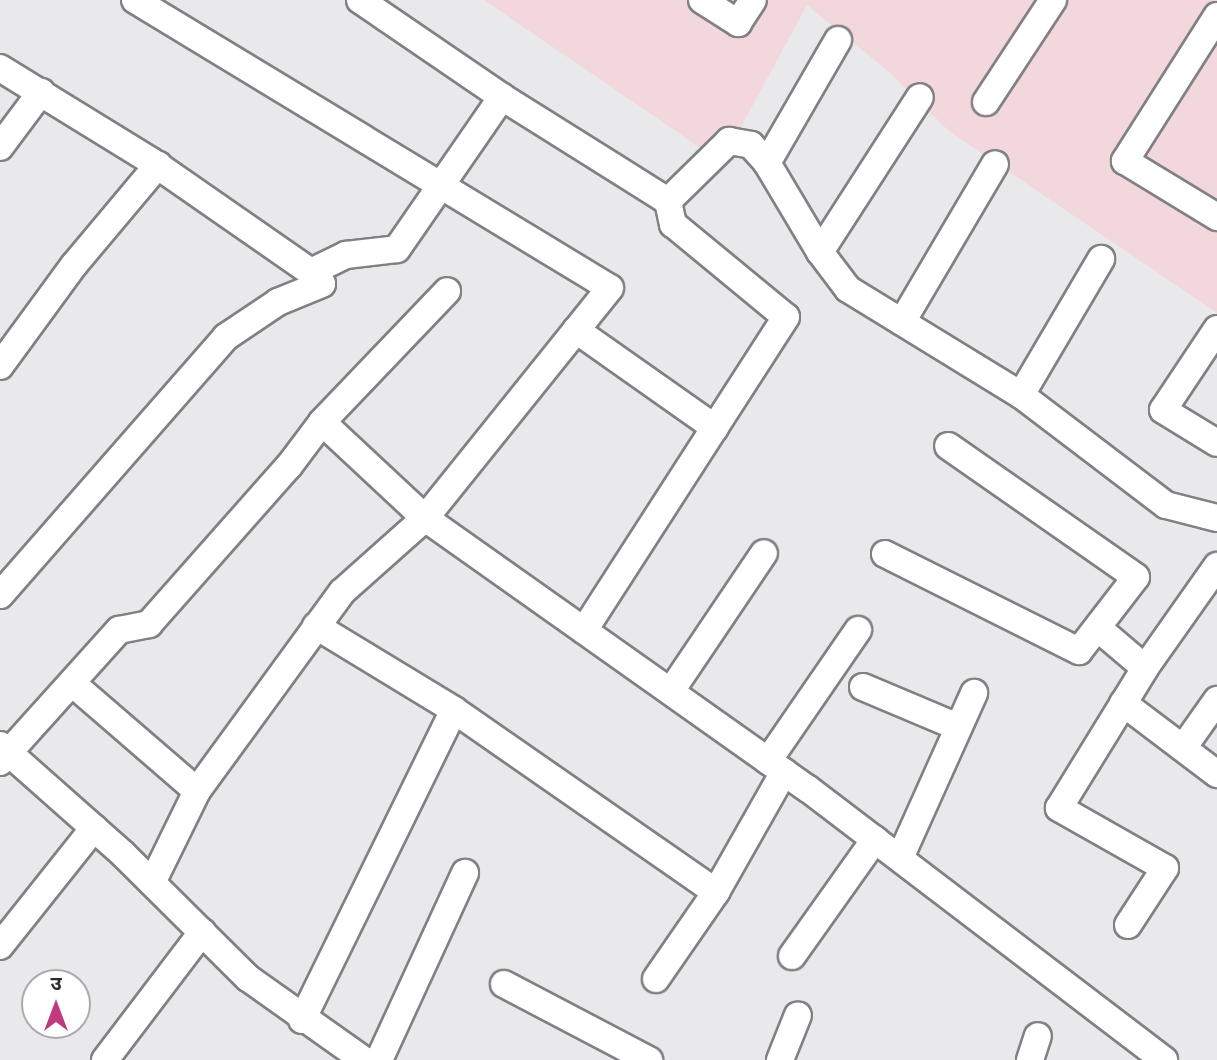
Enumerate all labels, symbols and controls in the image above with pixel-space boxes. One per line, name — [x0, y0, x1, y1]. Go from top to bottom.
north arrow — [21, 969, 91, 1039]
text: उ — [50, 973, 62, 996]

